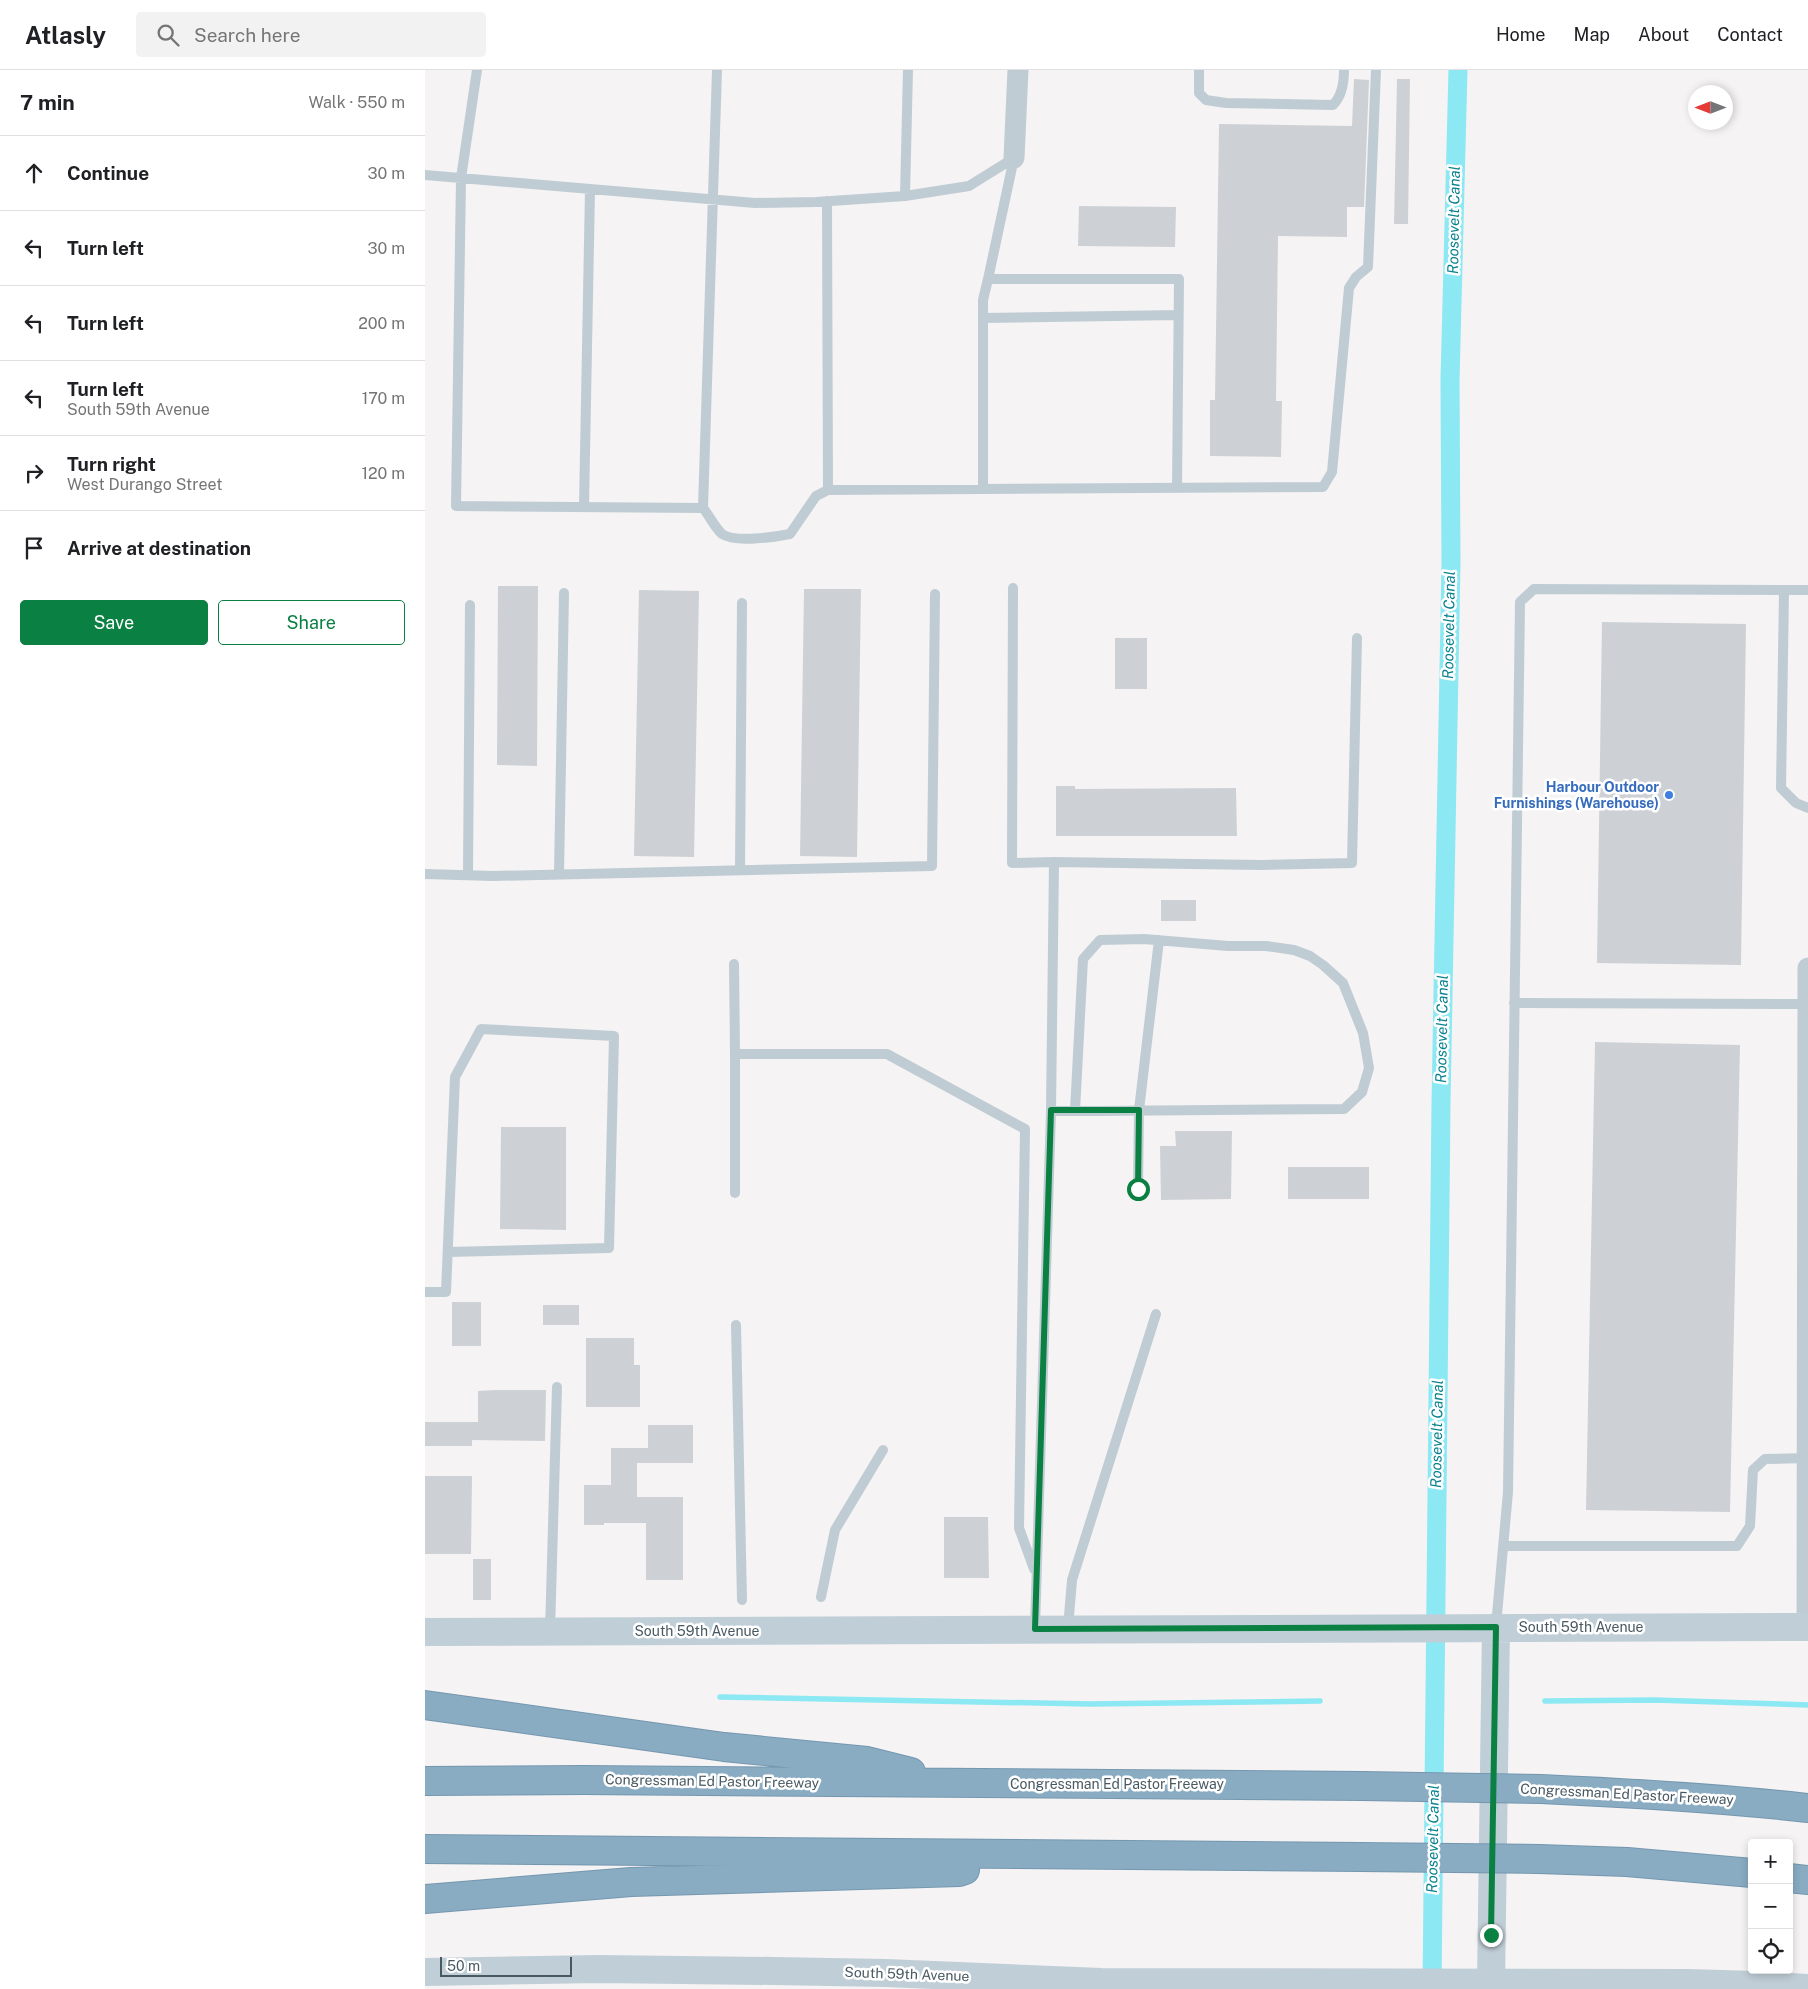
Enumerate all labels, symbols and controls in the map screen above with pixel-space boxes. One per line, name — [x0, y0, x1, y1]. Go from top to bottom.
search box — [136, 12, 486, 57]
text: Atlasly — [25, 21, 106, 49]
icon: search — [154, 21, 182, 49]
text: Search here — [194, 24, 301, 46]
text: Home — [1496, 24, 1546, 45]
text: Map — [1574, 24, 1610, 45]
text: About — [1638, 24, 1689, 45]
text: Contact — [1717, 24, 1783, 45]
north arrow — [1688, 85, 1733, 130]
text: 7 min — [20, 90, 75, 115]
text: Walk · 550 m — [308, 93, 405, 112]
icon: ahead — [20, 159, 48, 187]
text: Continue — [67, 162, 149, 184]
text: 30 m — [368, 164, 405, 183]
water label: Roosevelt Canal — [1444, 166, 1463, 274]
icon: left — [20, 234, 48, 262]
text: Turn left — [67, 237, 144, 259]
text: 30 m — [368, 239, 405, 258]
icon: left — [20, 309, 48, 337]
text: Turn left — [67, 312, 144, 334]
text: 200 m — [358, 314, 405, 333]
text: Turn left — [67, 378, 144, 400]
icon: left — [20, 384, 48, 412]
text: 170 m — [362, 389, 405, 408]
text: South 59th Avenue — [67, 400, 210, 419]
text: Turn right — [67, 453, 156, 475]
icon: right — [20, 459, 48, 487]
text: 120 m — [361, 464, 405, 483]
text: West Durango Street — [67, 475, 222, 494]
icon: arrive — [20, 534, 48, 562]
text: Arrive at destination — [67, 537, 251, 559]
water label: Roosevelt Canal — [1439, 571, 1458, 679]
button: Save — [20, 600, 208, 645]
button: Share — [218, 600, 405, 645]
place label: Harbour Outdoor Furnishings (Warehouse) — [1494, 779, 1659, 811]
marker: Harbour Outdoor Furnishings (Warehouse) — [1663, 789, 1675, 801]
water label: Roosevelt Canal — [1432, 975, 1451, 1083]
route start — [1127, 1178, 1150, 1201]
water label: Roosevelt Canal — [1427, 1380, 1446, 1488]
street label: South 59th Avenue — [1518, 1619, 1644, 1635]
street label: South 59th Avenue — [634, 1623, 760, 1639]
street label: Congressman Ed Pastor Freeway — [605, 1771, 820, 1791]
street label: Congressman Ed Pastor Freeway — [1010, 1776, 1225, 1792]
street label: Congressman Ed Pastor Freeway — [1520, 1780, 1735, 1808]
water label: Roosevelt Canal — [1423, 1785, 1442, 1893]
map controls — [1748, 1839, 1793, 1974]
button: + — [1748, 1839, 1793, 1884]
button: − — [1748, 1884, 1793, 1929]
route end — [1480, 1924, 1503, 1947]
button: locate — [1748, 1929, 1793, 1974]
scale bar — [440, 1954, 573, 1977]
text: 50 m — [447, 1958, 480, 1974]
street label: South 59th Avenue — [844, 1964, 970, 1984]

